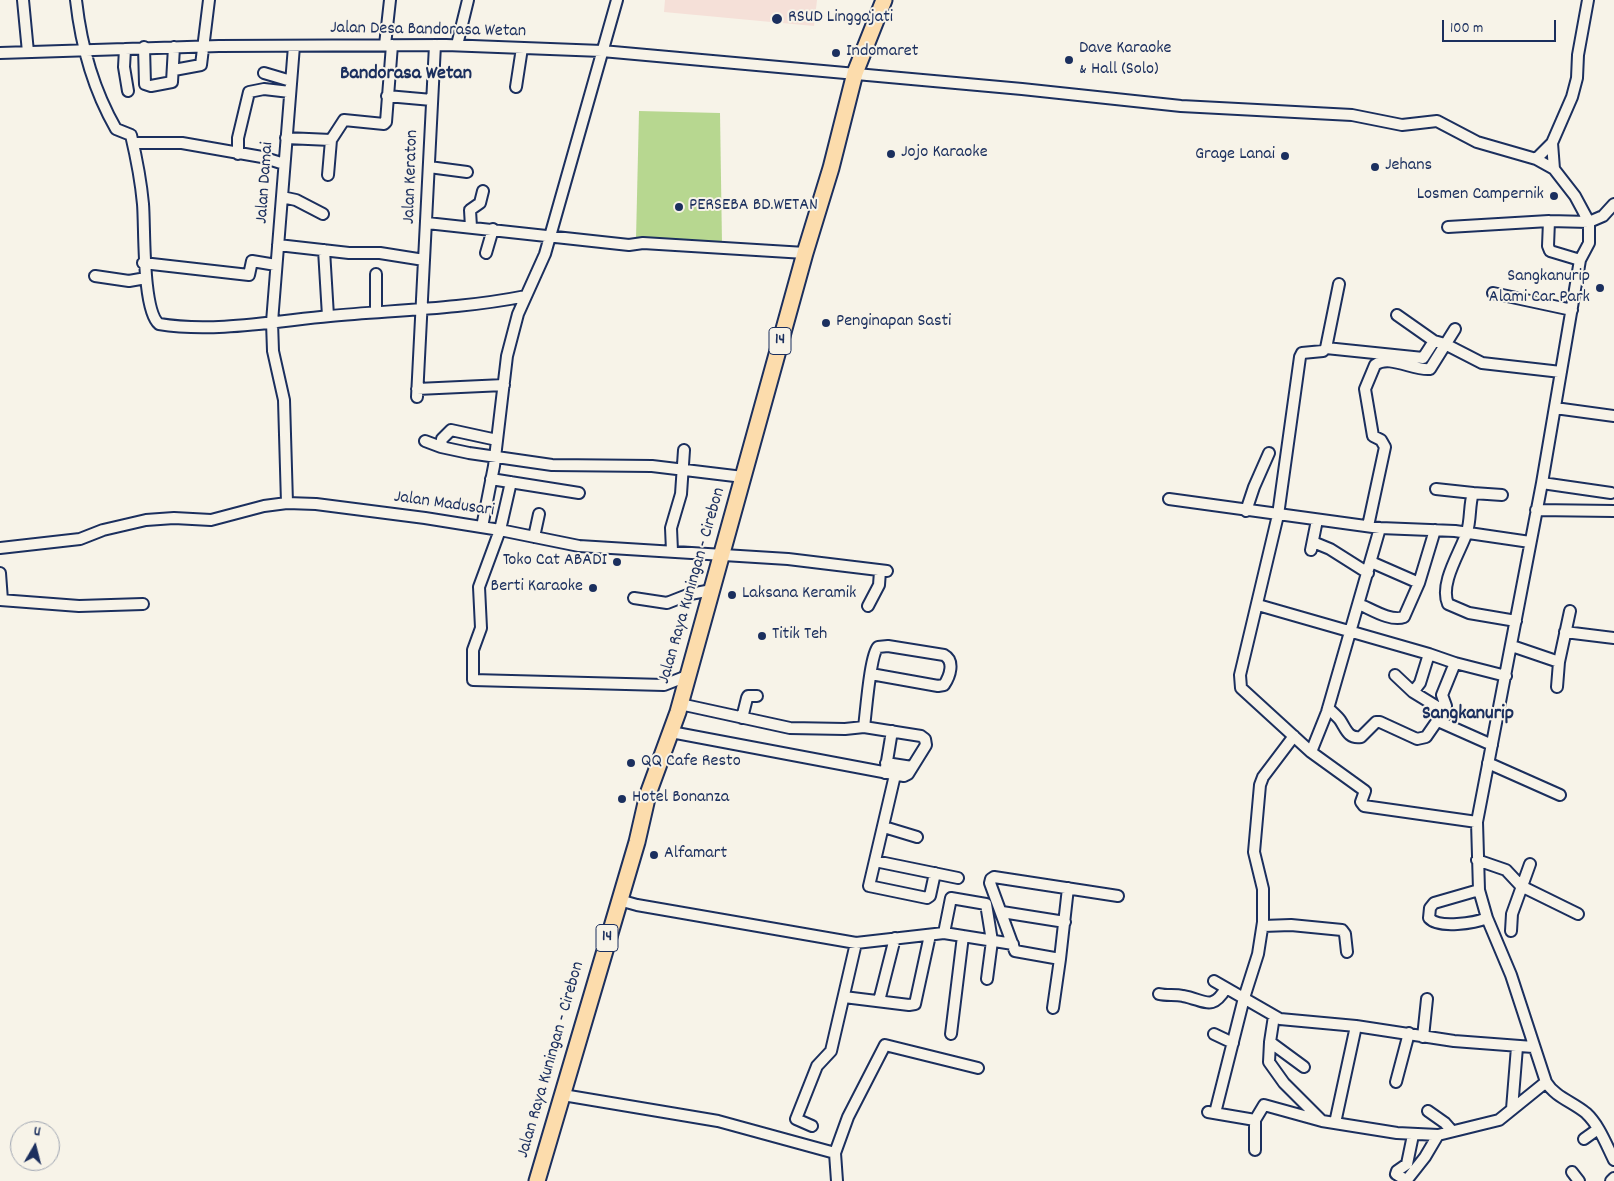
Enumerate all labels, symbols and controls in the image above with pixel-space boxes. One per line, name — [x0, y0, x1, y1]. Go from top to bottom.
place label: RSUD Linggajati — [788, 8, 893, 30]
scale bar — [1444, 10, 1558, 42]
marker: RSUD Linggajati — [770, 12, 784, 26]
street label: Jalan Desa Bandorasa Wetan — [330, 18, 526, 44]
text: 100 m — [1450, 18, 1483, 40]
place label: Dave Karaoke & Hall (Solo) — [1079, 39, 1171, 82]
place label: Indomaret — [846, 42, 918, 64]
marker: Indomaret — [830, 47, 842, 59]
marker: Dave Karaoke & Hall (Solo) — [1063, 54, 1075, 66]
district label: Bandorasa Wetan — [340, 63, 472, 87]
street label: Jalan Keraton — [400, 129, 424, 225]
street label: Jalan Damai — [252, 141, 280, 225]
place label: Jojo Karaoke — [901, 143, 988, 165]
place label: Grage Lanai — [1195, 145, 1275, 167]
marker: Jojo Karaoke — [885, 148, 897, 160]
marker: Grage Lanai — [1279, 150, 1291, 162]
place label: Jehans — [1385, 156, 1432, 178]
marker: Jehans — [1369, 161, 1381, 173]
place label: Losmen Campernik — [1417, 185, 1544, 207]
marker: Losmen Campernik — [1548, 190, 1560, 202]
place label: PERSEBA BD.WETAN — [689, 196, 818, 218]
marker: PERSEBA BD.WETAN — [673, 201, 685, 213]
place label: Sangkanurip Alami Car Park — [1489, 267, 1590, 310]
marker: Sangkanurip Alami Car Park — [1594, 282, 1606, 294]
place label: Penginapan Sasti — [836, 312, 951, 334]
marker: Penginapan Sasti — [820, 317, 832, 329]
road number: 14 — [769, 328, 791, 354]
street label: Jalan Raya Kuningan - Cirebon — [655, 485, 731, 687]
street label: Jalan Madusari — [392, 487, 496, 523]
place label: Toko Cat ABADI — [503, 551, 607, 573]
marker: Toko Cat ABADI — [611, 556, 623, 568]
place label: Berti Karaoke — [491, 577, 583, 599]
marker: Berti Karaoke — [587, 582, 599, 594]
place label: Laksana Keramik — [742, 584, 856, 606]
marker: Laksana Keramik — [726, 589, 738, 601]
place label: Titik Teh — [772, 625, 827, 647]
marker: Titik Teh — [756, 630, 768, 642]
district label: Sangkanurip — [1422, 703, 1514, 727]
place label: QQ Cafe Resto — [641, 752, 741, 774]
marker: QQ Cafe Resto — [625, 757, 637, 769]
place label: Hotel Bonanza — [632, 788, 729, 810]
marker: Hotel Bonanza — [616, 793, 628, 805]
place label: Alfamart — [664, 844, 727, 866]
marker: Alfamart — [648, 849, 660, 861]
road number: 14 — [596, 924, 618, 951]
street label: Jalan Raya Kuningan - Cirebon — [514, 959, 590, 1161]
north arrow — [10, 1121, 60, 1171]
text: U — [32, 1122, 42, 1143]

